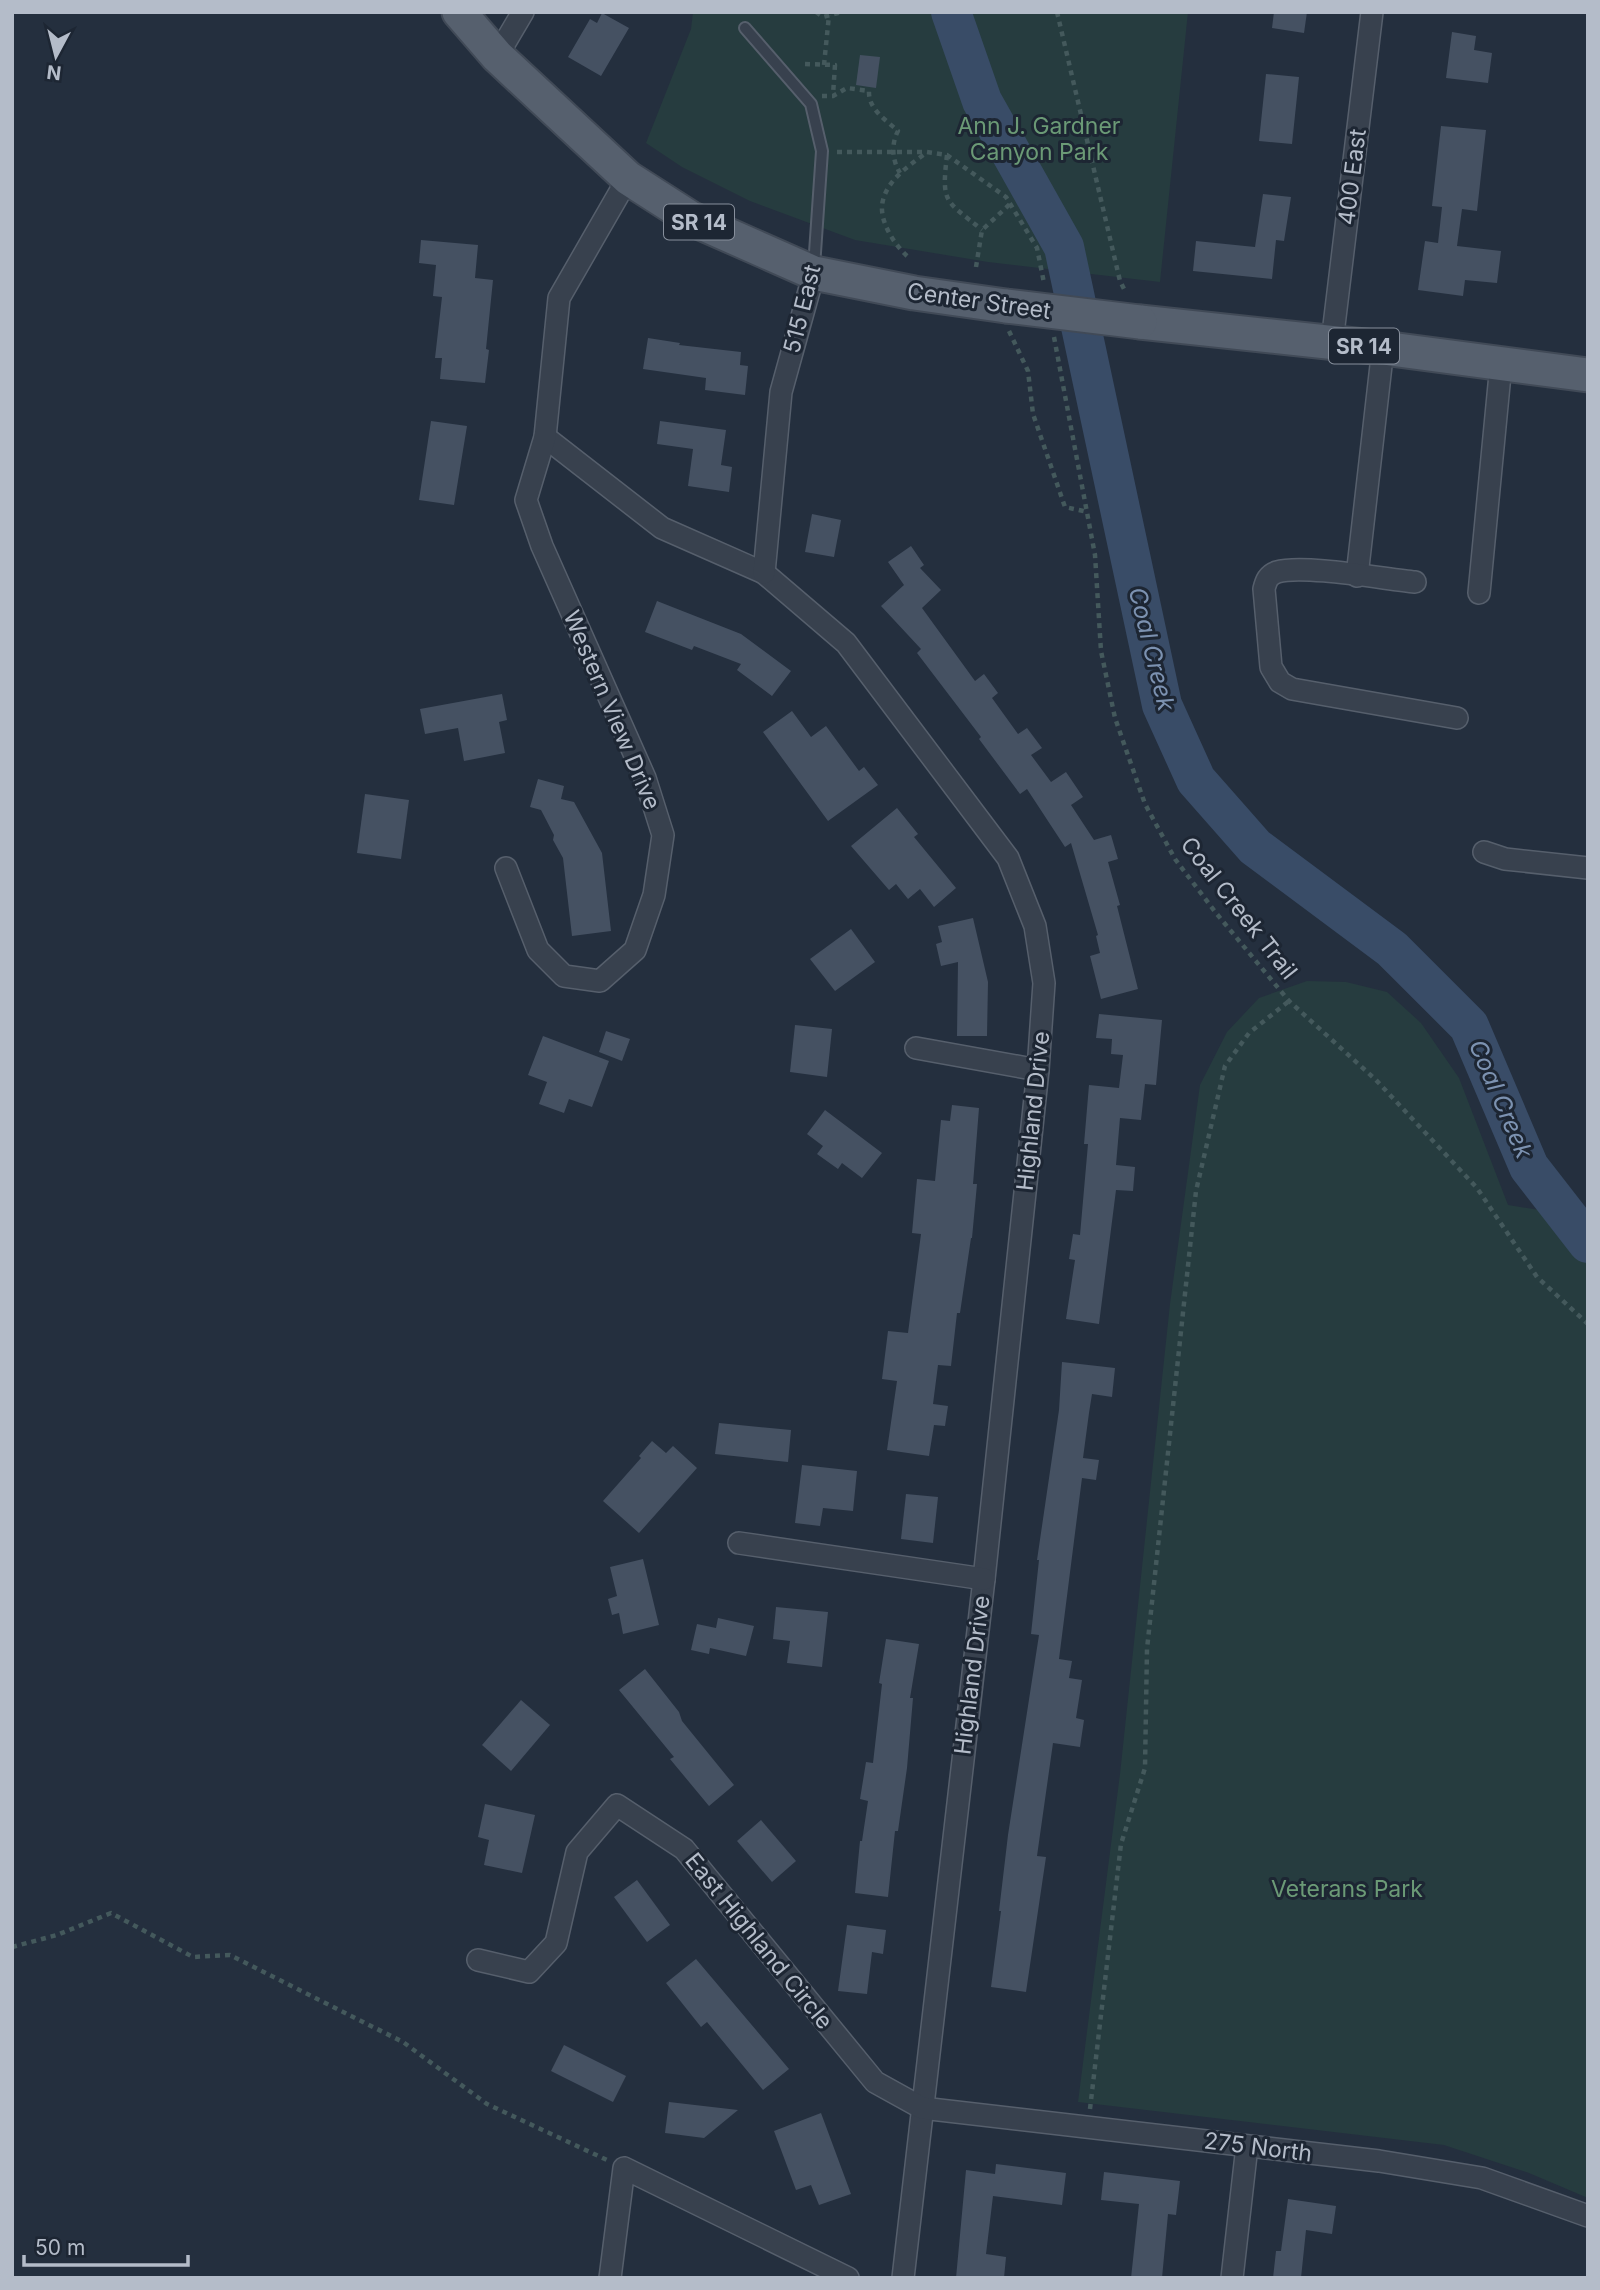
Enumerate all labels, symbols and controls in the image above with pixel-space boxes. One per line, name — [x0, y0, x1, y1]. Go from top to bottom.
north arrow — [21, 21, 91, 91]
text: N — [45, 60, 63, 85]
park label: Ann J. Gardner Canyon Park — [957, 112, 1121, 166]
street label: 400 East — [1332, 127, 1372, 227]
road number: SR 14 — [664, 204, 734, 240]
street label: 515 East — [778, 261, 827, 356]
street label: Center Street — [905, 277, 1053, 325]
road number: SR 14 — [1329, 328, 1399, 364]
water label: Coal Creek — [1123, 584, 1182, 715]
street label: Western View Drive — [557, 606, 667, 814]
street label: Coal Creek Trail — [1175, 831, 1303, 985]
street label: Highland Drive — [1011, 1030, 1055, 1192]
water label: Coal Creek — [1463, 1035, 1539, 1163]
street label: Highland Drive — [948, 1594, 996, 1756]
street label: East Highland Circle — [679, 1847, 839, 2035]
park label: Veterans Park — [1271, 1875, 1423, 1903]
street label: 275 North — [1202, 2126, 1314, 2168]
scale bar — [24, 2224, 189, 2268]
text: 50 m — [35, 2235, 85, 2260]

